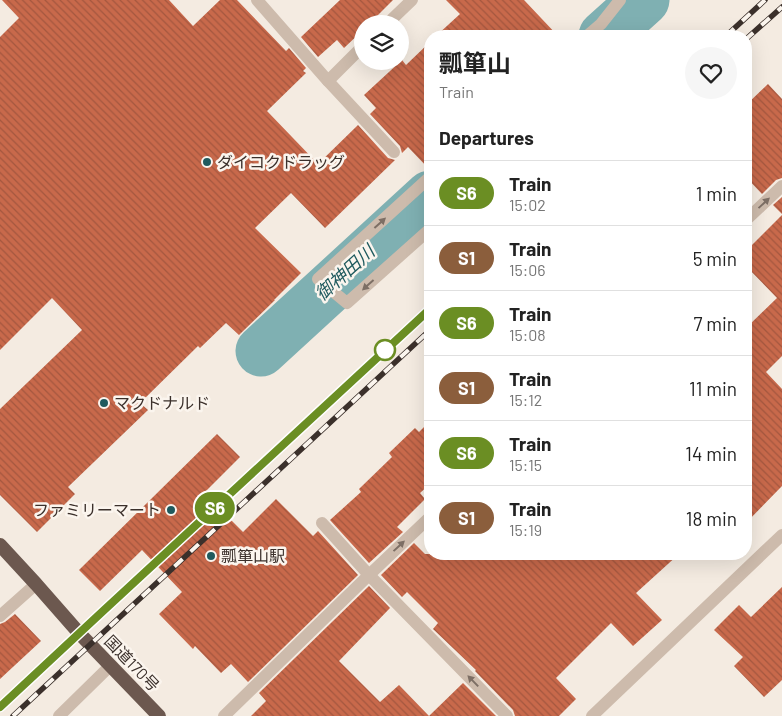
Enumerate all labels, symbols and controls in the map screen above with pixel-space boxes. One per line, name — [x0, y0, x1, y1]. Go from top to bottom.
map controls — [354, 15, 409, 70]
button: layers — [354, 15, 409, 70]
button: heart — [685, 47, 737, 99]
text: 瓢箪山 — [439, 48, 511, 77]
text: Train — [439, 82, 474, 101]
text: Departures — [439, 126, 534, 149]
place label: ダイコクドラッグ — [217, 152, 345, 171]
marker: ダイコクドラッグ — [201, 156, 213, 168]
text: Train — [509, 172, 551, 195]
text: S6 — [456, 182, 477, 204]
text: 1 min — [696, 182, 737, 205]
text: 15:02 — [509, 195, 546, 214]
one-way arrow — [757, 197, 769, 209]
one-way arrow — [373, 217, 385, 229]
text: Train — [509, 237, 551, 260]
water label: 御神田川 — [310, 239, 380, 305]
text: S1 — [458, 247, 475, 269]
text: 5 min — [693, 247, 737, 270]
text: 15:06 — [509, 260, 546, 279]
one-way arrow — [361, 279, 374, 290]
text: Train — [509, 302, 551, 325]
text: S6 — [456, 312, 477, 334]
text: 7 min — [693, 312, 737, 335]
text: 15:08 — [509, 325, 546, 344]
unlabelled marker — [374, 339, 396, 361]
text: Train — [509, 367, 551, 390]
text: S1 — [458, 377, 475, 399]
text: 11 min — [689, 377, 737, 400]
text: 15:12 — [509, 390, 542, 409]
place label: マクドナルド — [114, 393, 210, 412]
marker: マクドナルド — [98, 397, 110, 409]
text: Train — [509, 432, 551, 455]
text: S6 — [456, 442, 477, 464]
text: 14 min — [685, 442, 737, 465]
text: 15:15 — [509, 455, 542, 474]
line badge: S6 — [192, 492, 238, 524]
text: S6 — [205, 497, 225, 519]
text: Train — [509, 497, 551, 520]
place label: ファミリーマート — [33, 500, 161, 519]
marker: ファミリーマート — [165, 504, 177, 516]
text: S1 — [458, 507, 475, 529]
text: 18 min — [686, 507, 737, 530]
text: 15:19 — [509, 520, 542, 539]
one-way arrow — [393, 540, 405, 552]
place label: 瓢箪山駅 — [221, 546, 285, 565]
marker: 瓢箪山駅 — [205, 550, 217, 562]
street label: 国道170号 — [101, 631, 164, 695]
one-way arrow — [467, 675, 479, 687]

